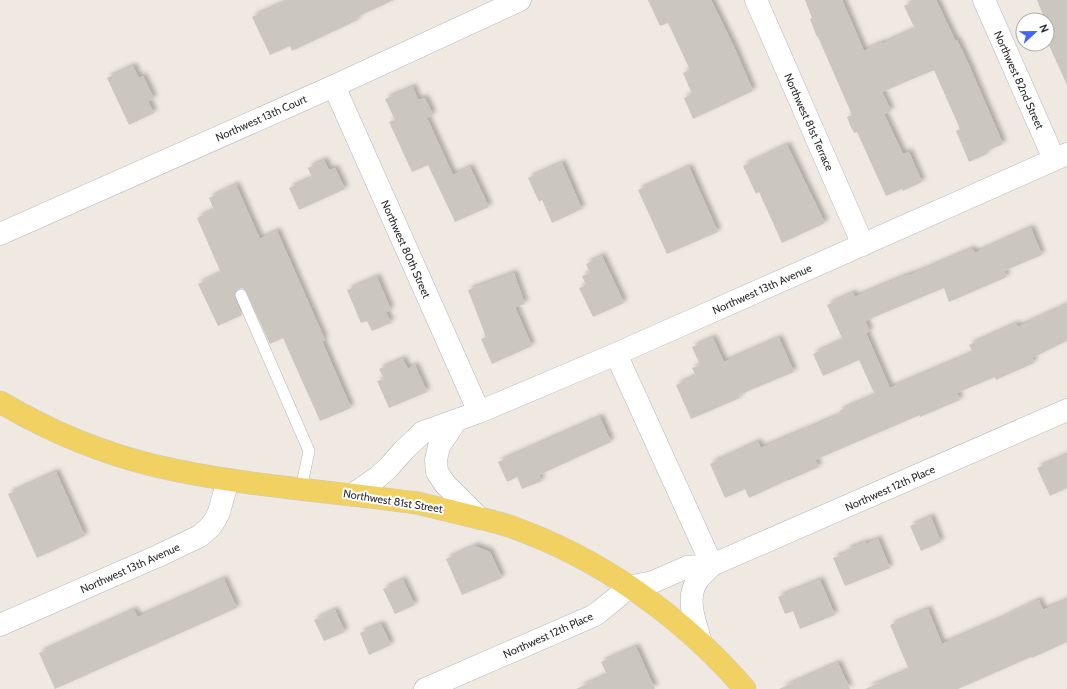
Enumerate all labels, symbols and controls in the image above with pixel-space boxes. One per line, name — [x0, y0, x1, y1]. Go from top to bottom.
north arrow — [1015, 12, 1055, 52]
street label: Northwest 82nd Street — [991, 29, 1047, 131]
street label: Northwest 81st Terrace — [781, 71, 837, 173]
street label: Northwest 13th Court — [213, 91, 309, 144]
street label: Northwest 80th Street — [378, 198, 434, 300]
street label: Northwest 13th Avenue — [710, 261, 814, 317]
street label: Northwest 12th Place — [843, 462, 938, 514]
street label: Northwest 81st Street — [342, 486, 444, 516]
street label: Northwest 13th Avenue — [78, 540, 182, 596]
street label: Northwest 12th Place — [501, 609, 596, 661]

